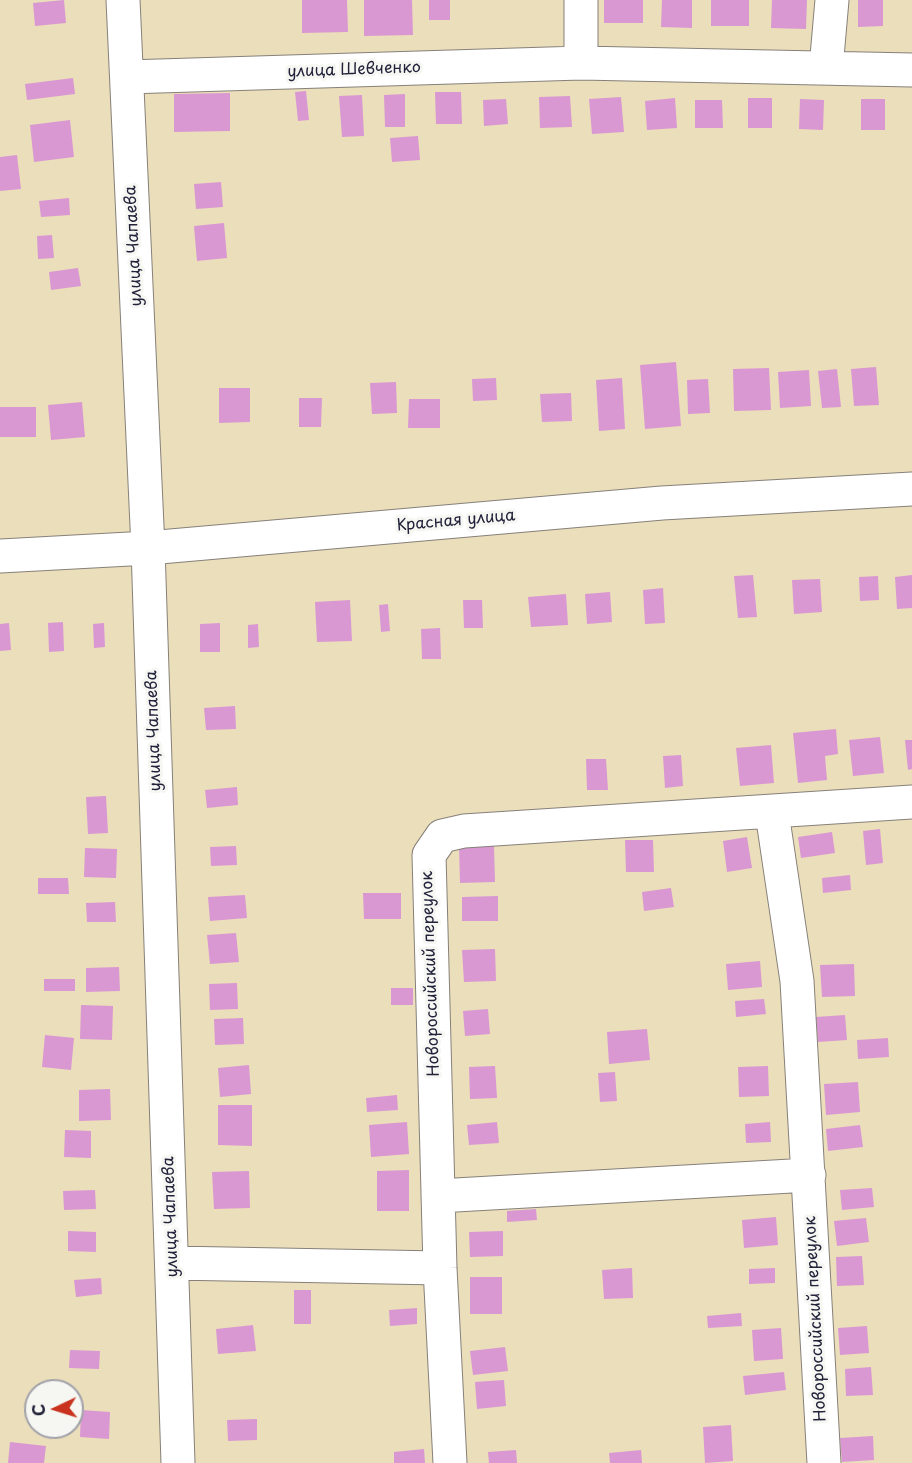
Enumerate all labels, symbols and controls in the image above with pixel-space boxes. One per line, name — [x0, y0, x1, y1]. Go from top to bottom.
street label: улица Шевченко — [287, 58, 421, 82]
street label: улица Чапаева — [121, 185, 147, 307]
street label: Красная улица — [396, 506, 516, 536]
street label: улица Чапаева — [142, 670, 166, 792]
street label: Новороссийский переулок — [418, 871, 444, 1077]
street label: улица Чапаева — [159, 1156, 183, 1278]
street label: Новороссийский переулок — [801, 1216, 831, 1422]
north arrow — [24, 1379, 84, 1439]
text: С — [26, 1403, 50, 1417]

